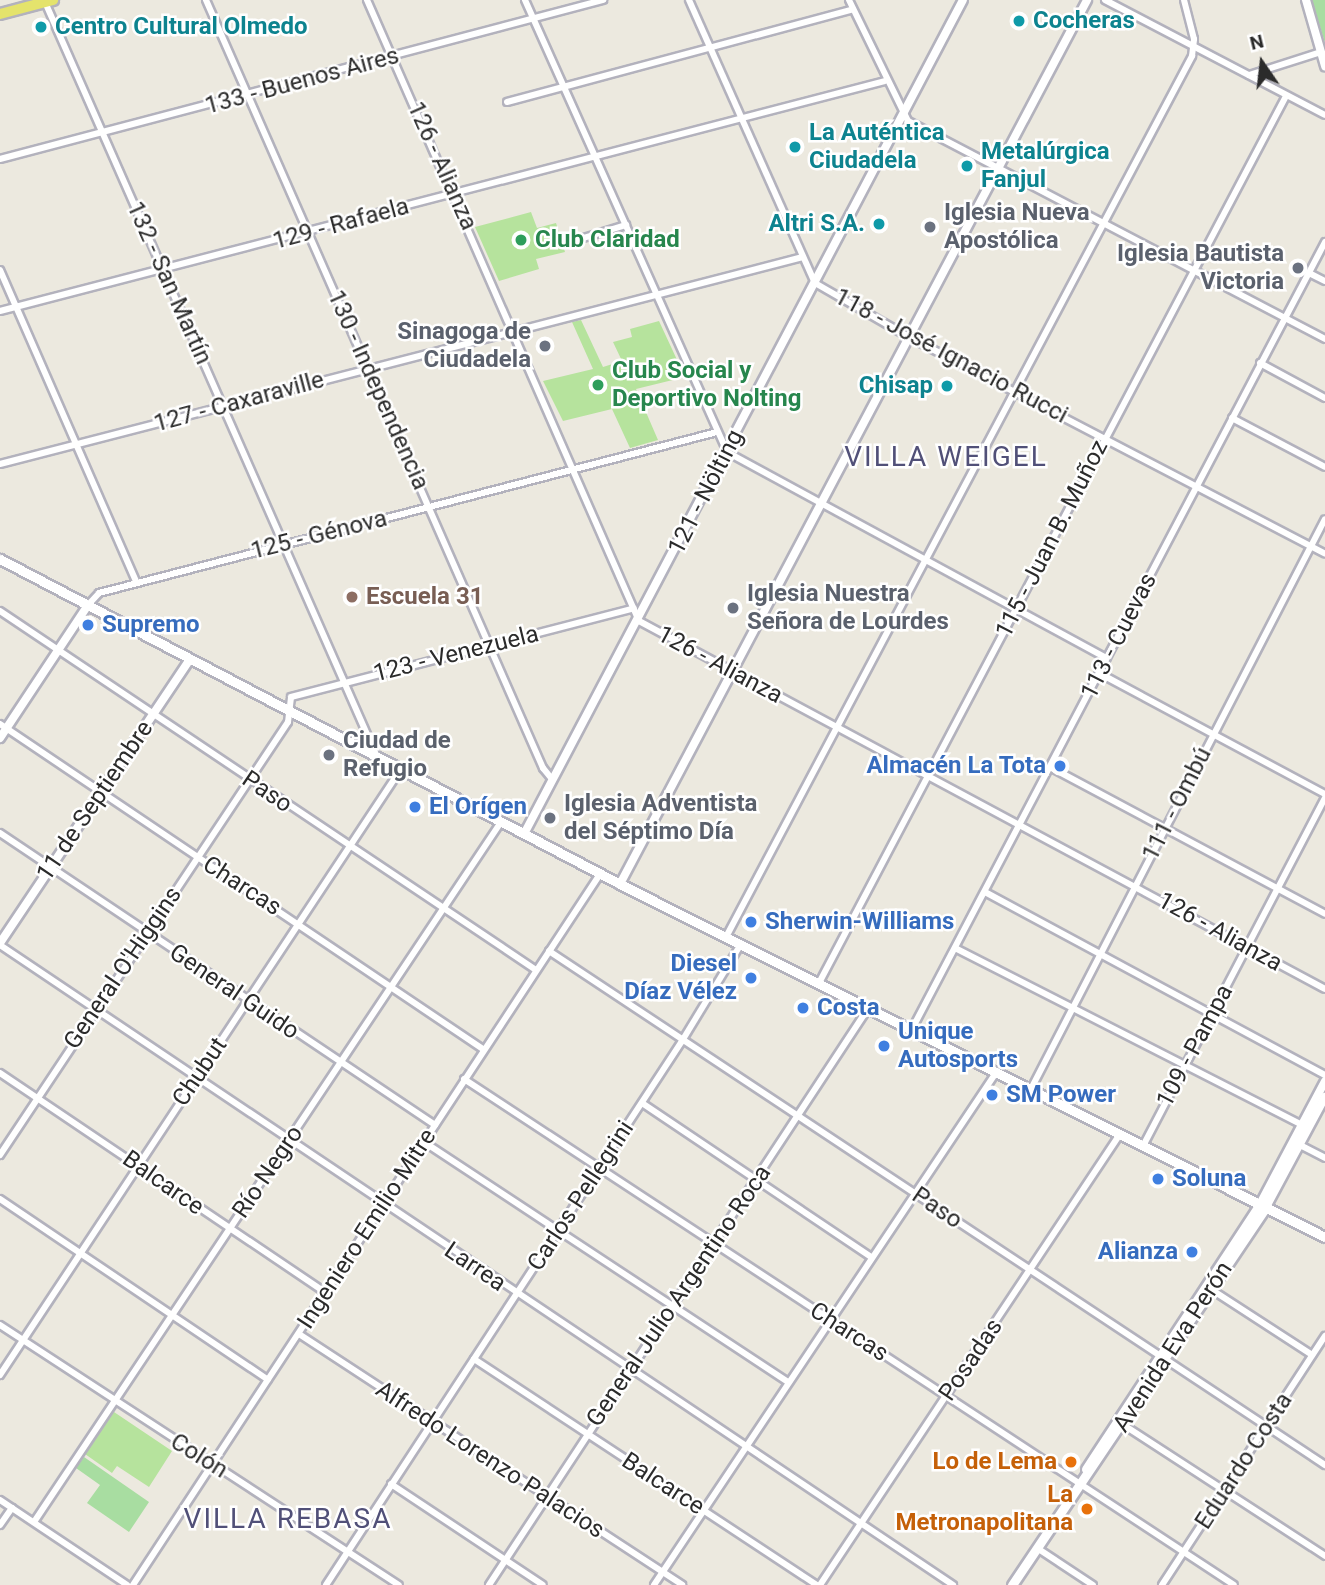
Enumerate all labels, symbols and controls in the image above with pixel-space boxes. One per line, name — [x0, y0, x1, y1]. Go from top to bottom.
place label: Cocheras — [1033, 7, 1135, 35]
place label: Centro Cultural Olmedo — [55, 13, 308, 41]
marker: Cocheras — [1011, 13, 1027, 29]
marker: Centro Cultural Olmedo — [33, 19, 49, 35]
north arrow — [1227, 28, 1297, 98]
text: N — [1248, 29, 1266, 55]
street label: 133 - Buenos Aires — [202, 41, 402, 121]
street label: 126 - Alianza — [401, 97, 483, 235]
place label: La Auténtica Ciudadela — [809, 119, 945, 175]
place label: Metalúrgica Fanjul — [981, 138, 1110, 194]
marker: La Auténtica Ciudadela — [787, 139, 803, 155]
marker: Metalúrgica Fanjul — [959, 158, 975, 174]
street label: 129 - Rafaela — [270, 192, 412, 256]
street label: 132 - San Martín — [120, 197, 218, 369]
place label: Iglesia Nueva Apostólica — [944, 199, 1090, 255]
place label: Altri S.A. — [768, 210, 865, 238]
marker: Altri S.A. — [871, 216, 887, 232]
marker: Iglesia Nueva Apostólica — [922, 219, 938, 235]
place label: Club Claridad — [535, 226, 680, 254]
marker: Club Claridad — [513, 232, 529, 248]
place label: Iglesia Bautista Victoria — [1117, 240, 1284, 296]
marker: Iglesia Bautista Victoria — [1290, 260, 1306, 276]
street label: 118 - José Ignacio Rucci — [829, 282, 1073, 430]
street label: 130 - Independencia — [321, 286, 435, 494]
place label: Sinagoga de Ciudadela — [397, 318, 531, 374]
marker: Sinagoga de Ciudadela — [537, 338, 553, 354]
place label: Club Social y Deportivo Nolting — [612, 357, 801, 413]
street label: 127 - Caxaraville — [151, 365, 327, 439]
place label: Chisap — [859, 372, 933, 400]
marker: Club Social y Deportivo Nolting — [590, 377, 606, 393]
marker: Chisap — [939, 378, 955, 394]
street label: 121 - Nölting — [662, 425, 750, 559]
street label: 115 - Juan B. Muñoz — [990, 435, 1114, 643]
district label: VILLA WEIGEL — [846, 440, 1046, 474]
street label: 125 - Génova — [248, 504, 390, 566]
street label: 113 - Cuevas — [1075, 568, 1163, 704]
place label: Iglesia Nuestra Señora de Lourdes — [747, 580, 949, 636]
place label: Escuela 31 — [366, 583, 483, 611]
marker: Escuela 31 — [344, 589, 360, 605]
marker: Iglesia Nuestra Señora de Lourdes — [725, 600, 741, 616]
place label: Supremo — [102, 611, 200, 639]
marker: Supremo — [80, 617, 96, 633]
street label: 123 - Venezuela — [370, 620, 542, 688]
street label: 126 - Alianza — [652, 620, 788, 710]
street label: 11 de Septiembre — [31, 715, 159, 887]
place label: Ciudad de Refugio — [343, 727, 451, 783]
street label: 111 - Ombú — [1136, 743, 1218, 865]
marker: Ciudad de Refugio — [321, 747, 337, 763]
place label: Almacén La Tota — [866, 752, 1046, 780]
marker: Almacén La Tota — [1052, 758, 1068, 774]
street label: Paso — [237, 765, 297, 819]
place label: Iglesia Adventista del Séptimo Día — [564, 790, 757, 846]
place label: El Orígen — [429, 793, 527, 821]
marker: El Orígen — [407, 799, 423, 815]
marker: Iglesia Adventista del Séptimo Día — [542, 810, 558, 826]
street label: Charcas — [197, 850, 287, 922]
street label: General O'Higgins — [58, 881, 188, 1055]
street label: 126 - Alianza — [1153, 886, 1287, 978]
place label: Sherwin-Williams — [765, 908, 954, 936]
marker: Sherwin-Williams — [743, 914, 759, 930]
street label: General Guido — [164, 938, 304, 1046]
place label: Diesel Díaz Vélez — [624, 950, 737, 1006]
marker: Diesel Díaz Vélez — [743, 970, 759, 986]
street label: 109 - Pampa — [1151, 980, 1239, 1112]
place label: Costa — [817, 994, 880, 1022]
marker: Costa — [795, 1000, 811, 1016]
place label: Unique Autosports — [898, 1018, 1018, 1074]
street label: Chubut — [167, 1032, 233, 1112]
marker: Unique Autosports — [876, 1038, 892, 1054]
place label: SM Power — [1006, 1081, 1116, 1109]
marker: SM Power — [984, 1087, 1000, 1103]
street label: Carlos Pellegrini — [522, 1115, 640, 1277]
street label: Río Negro — [227, 1120, 309, 1224]
street label: Ingeniero Emilio Mitre — [292, 1124, 442, 1334]
street label: Balcarce — [117, 1145, 209, 1221]
street label: General Julio Argentino Roca — [581, 1160, 777, 1432]
place label: Soluna — [1172, 1165, 1246, 1193]
marker: Soluna — [1150, 1171, 1166, 1187]
street label: Paso — [907, 1181, 967, 1235]
street label: Larrea — [439, 1236, 511, 1298]
place label: Alianza — [1098, 1238, 1178, 1266]
marker: Alianza — [1184, 1244, 1200, 1260]
street label: Avenida Eva Perón — [1107, 1256, 1239, 1438]
street label: Charcas — [804, 1296, 894, 1368]
street label: Posadas — [933, 1313, 1009, 1407]
street label: Alfredo Lorenzo Palacios — [370, 1375, 610, 1545]
street label: Eduardo Costa — [1189, 1387, 1299, 1535]
street label: Colón — [165, 1427, 233, 1485]
street label: Balcarce — [616, 1447, 710, 1521]
place label: Lo de Lema — [932, 1448, 1057, 1476]
marker: Lo de Lema — [1063, 1454, 1079, 1470]
place label: La Metronapolitana — [896, 1481, 1073, 1537]
marker: La Metronapolitana — [1079, 1501, 1095, 1517]
district label: VILLA REBASA — [185, 1502, 391, 1536]

